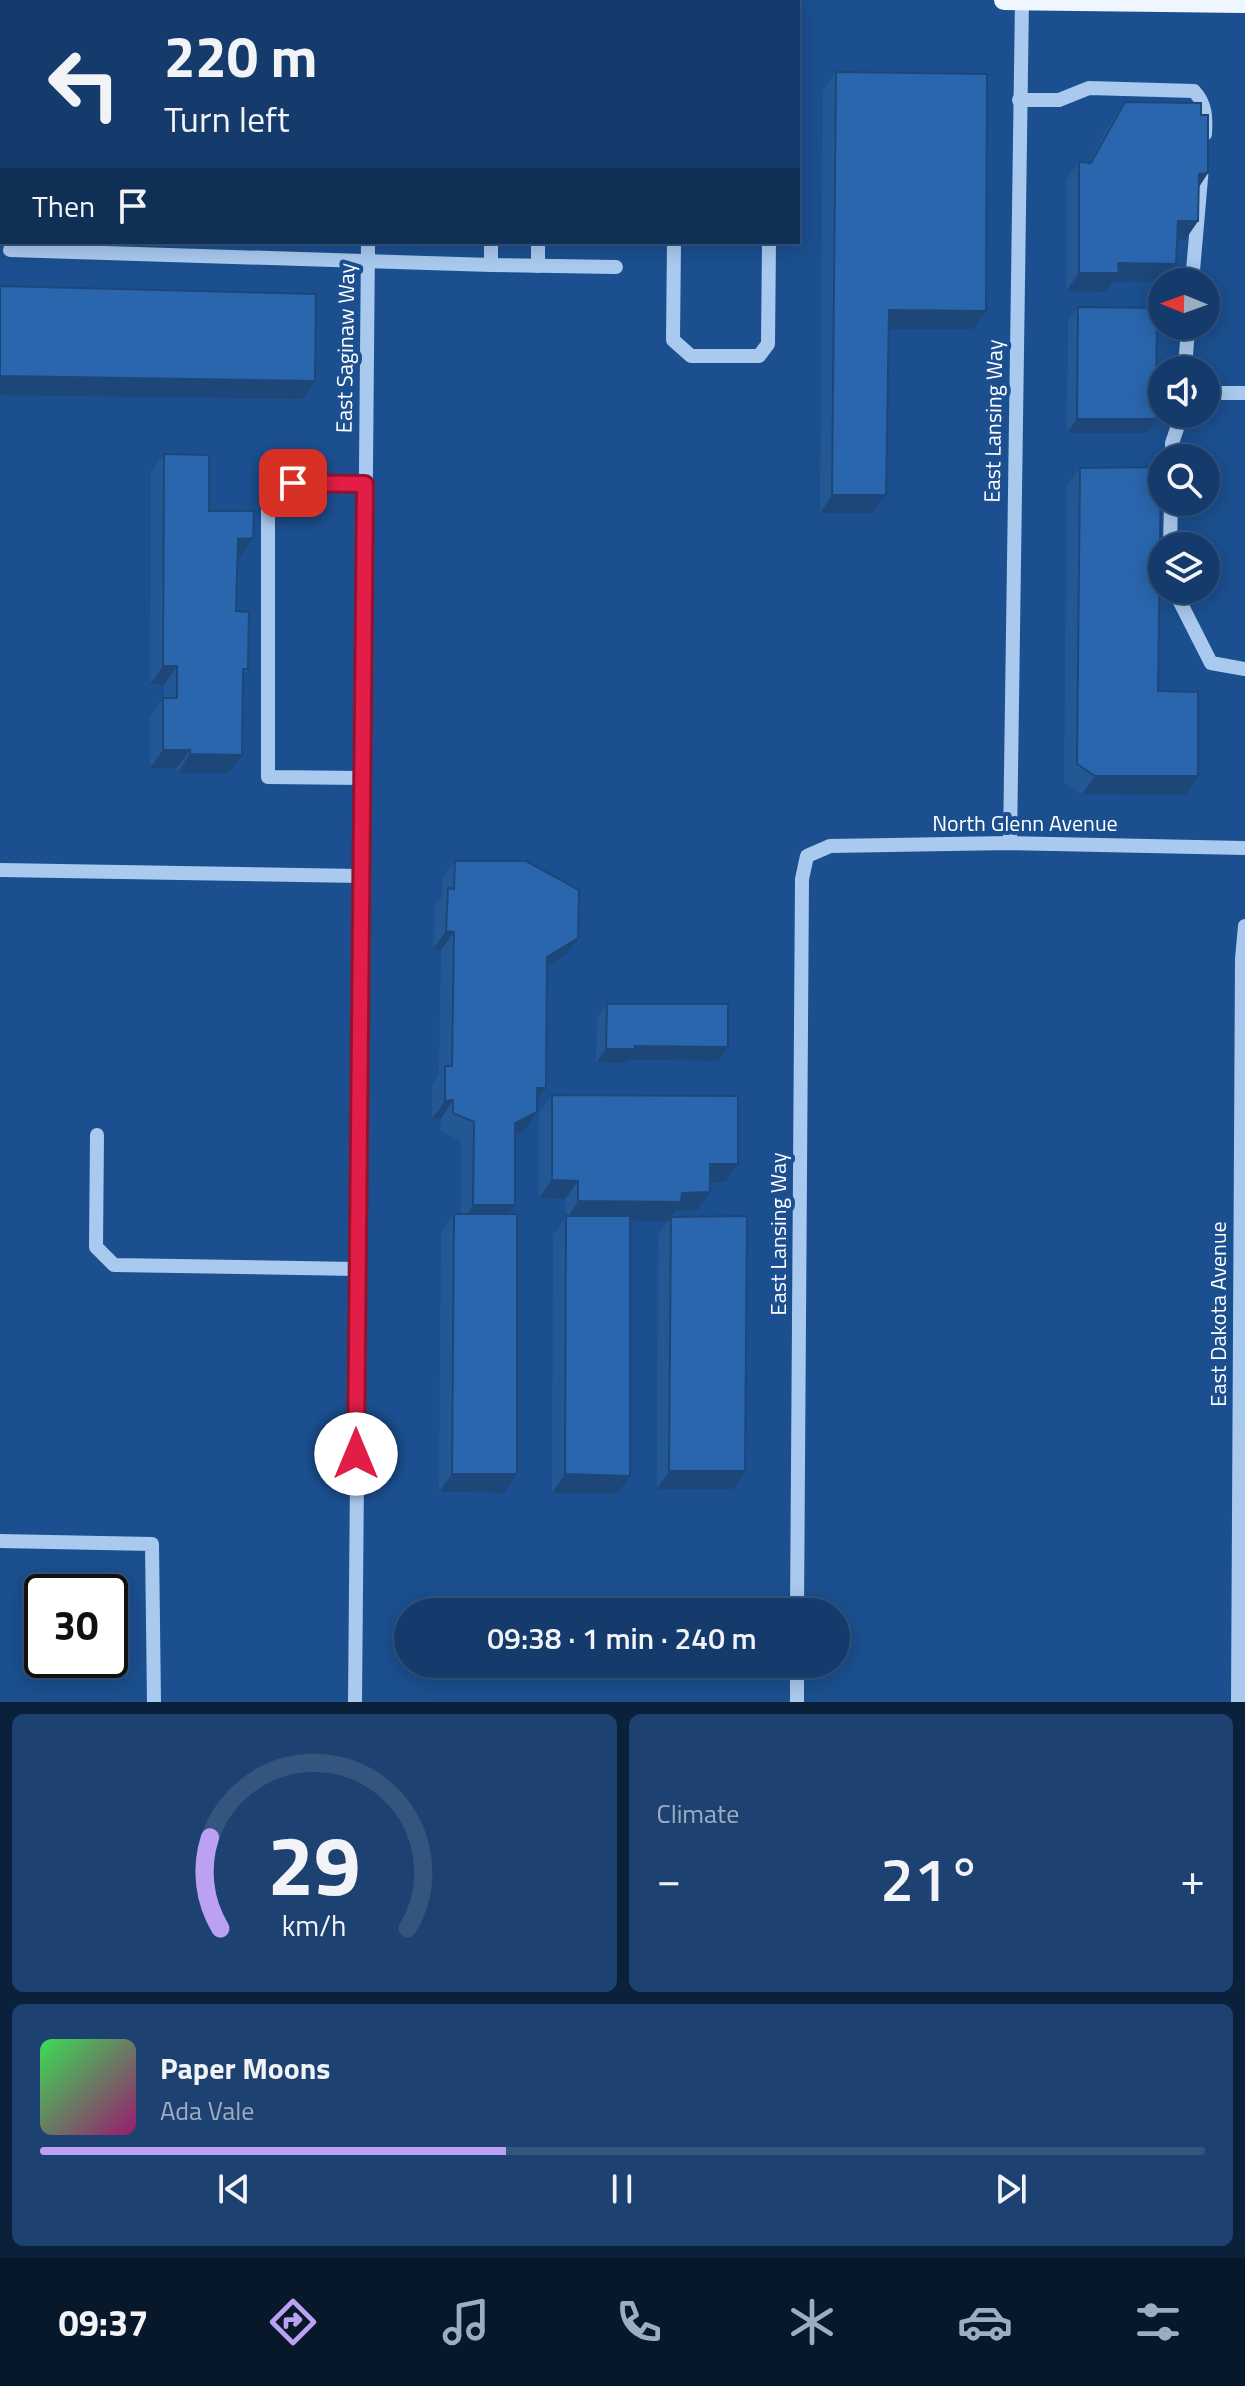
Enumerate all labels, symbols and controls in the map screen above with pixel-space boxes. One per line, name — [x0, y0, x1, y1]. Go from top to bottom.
text: 220 m — [164, 14, 317, 99]
icon: left — [32, 32, 136, 136]
text: Turn left — [164, 91, 290, 146]
text: Then — [32, 183, 95, 229]
icon: arrive — [111, 184, 155, 228]
street label: East Saginaw Way — [327, 262, 363, 433]
north arrow — [1148, 268, 1220, 340]
map controls — [1148, 268, 1220, 604]
street label: East Lansing Way — [975, 339, 1011, 503]
button: sound — [1148, 356, 1220, 428]
button: search — [1148, 444, 1220, 516]
pin — [259, 449, 327, 517]
icon: arrive — [271, 461, 315, 505]
button: layers — [1148, 532, 1220, 604]
street label: North Glenn Avenue — [932, 806, 1118, 840]
street label: East Lansing Way — [761, 1152, 795, 1316]
street label: East Dakota Avenue — [1201, 1221, 1235, 1407]
position arrow — [314, 1412, 398, 1496]
speed limit sign: 30 — [24, 1574, 128, 1678]
text: 09:38 · 1 min · 240 m — [487, 1615, 757, 1661]
text: Climate — [657, 1794, 739, 1833]
text: 29 — [268, 1801, 361, 1927]
text: 21° — [880, 1833, 981, 1924]
text: − — [657, 1845, 681, 1912]
text: + — [1180, 1845, 1205, 1912]
text: km/h — [282, 1904, 347, 1947]
text: Paper Moons — [160, 2045, 330, 2091]
text: Ada Vale — [160, 2091, 254, 2130]
icon: previous — [212, 2167, 256, 2211]
icon: pause — [600, 2167, 644, 2211]
icon: next — [989, 2167, 1033, 2211]
icon: directions — [265, 2294, 321, 2350]
icon: music — [438, 2294, 494, 2350]
icon: phone — [611, 2294, 667, 2350]
icon: climate — [784, 2294, 840, 2350]
icon: car — [957, 2294, 1013, 2350]
icon: filters — [1130, 2294, 1186, 2350]
text: 09:37 — [59, 2295, 148, 2350]

